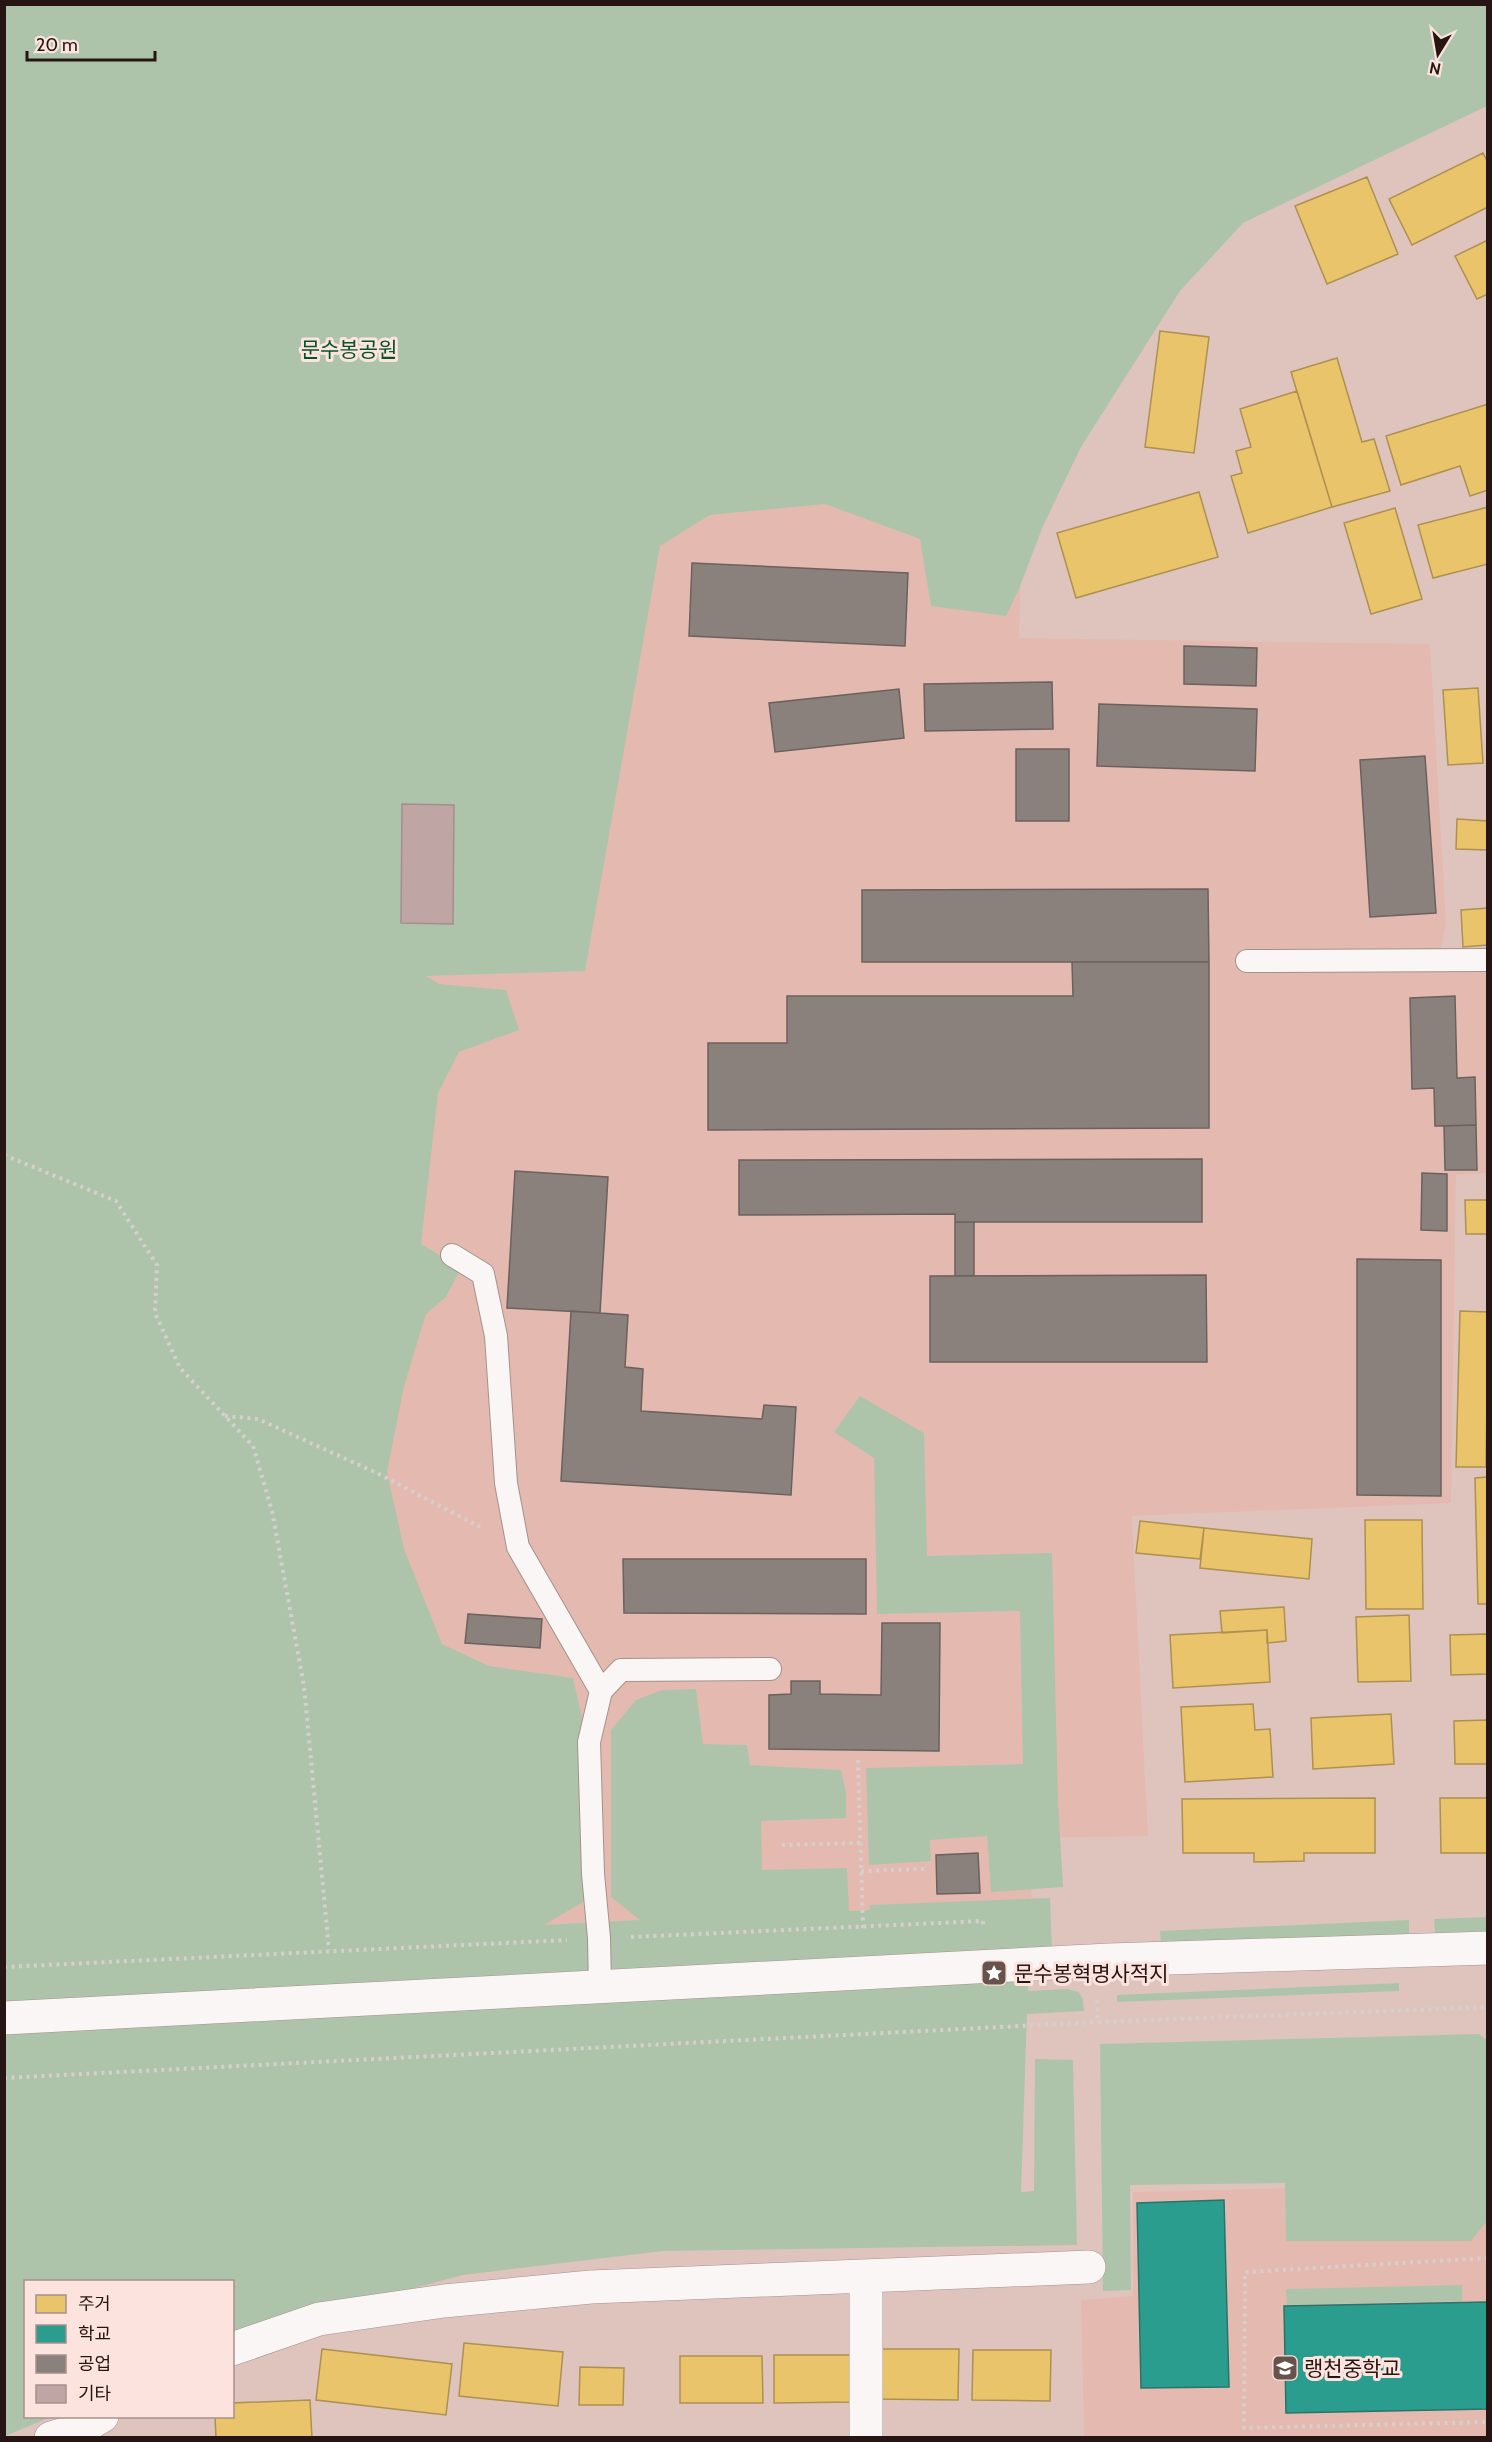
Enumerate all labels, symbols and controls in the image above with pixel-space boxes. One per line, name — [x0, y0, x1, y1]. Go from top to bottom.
scale bar — [27, 24, 154, 62]
north arrow — [1408, 24, 1468, 84]
text: 20 m — [36, 34, 78, 56]
text: N — [1428, 58, 1443, 79]
park label: 문수봉공원 — [301, 337, 397, 362]
place icon: 문수봉혁명사적지 — [979, 1958, 1009, 1988]
place label: 문수봉혁명사적지 — [1014, 1961, 1169, 1986]
legend — [24, 2280, 234, 2418]
text: 주거 — [78, 2293, 111, 2315]
text: 학교 — [78, 2323, 111, 2345]
text: 공업 — [78, 2353, 111, 2375]
school or university icon: 랭천중학교 — [1270, 2353, 1300, 2383]
place label: 랭천중학교 — [1304, 2356, 1401, 2381]
text: 기타 — [78, 2383, 112, 2405]

